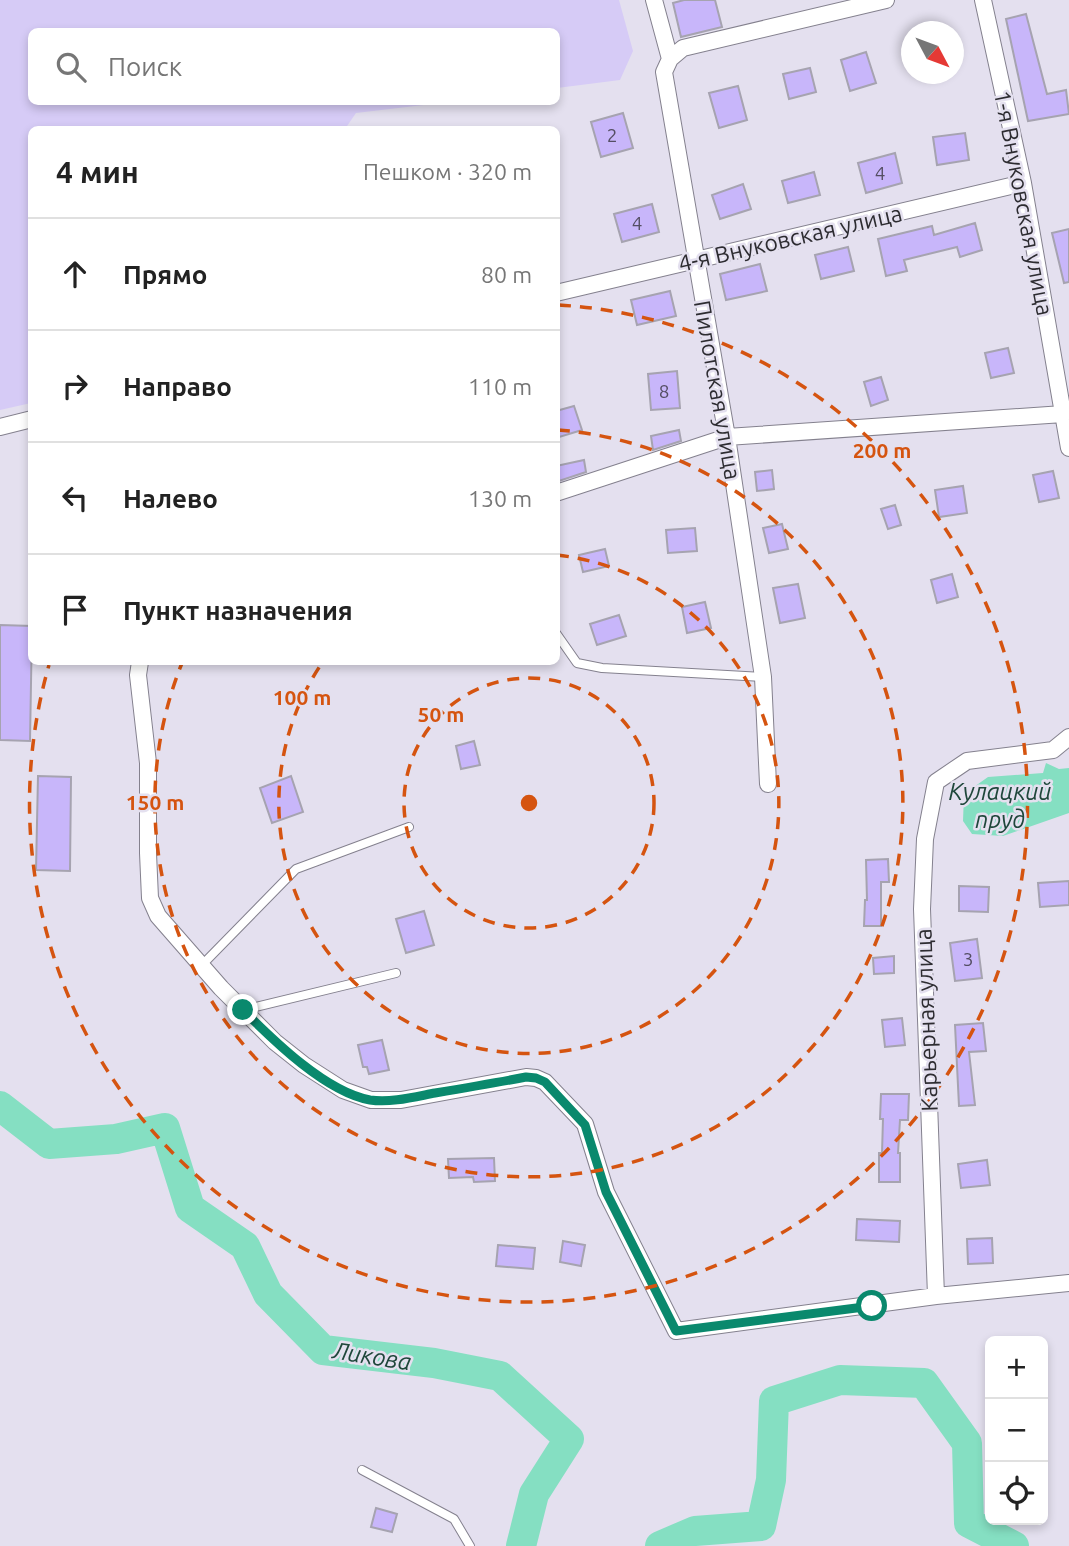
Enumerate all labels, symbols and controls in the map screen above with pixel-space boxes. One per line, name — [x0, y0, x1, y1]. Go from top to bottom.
north arrow — [901, 21, 964, 84]
search box — [28, 28, 560, 105]
icon: search — [52, 48, 90, 86]
text: Поиск — [108, 52, 182, 81]
street label: 1-я Внуковская улица — [990, 88, 1058, 318]
house number: 2 — [607, 124, 617, 146]
text: 4 мин — [56, 155, 139, 189]
text: Пешком · 320 m — [363, 159, 532, 184]
house number: 4 — [875, 162, 885, 184]
street label: 4-я Внуковская улица — [676, 200, 904, 276]
house number: 4 — [632, 212, 642, 234]
icon: ahead — [56, 255, 94, 293]
text: Прямо — [123, 260, 207, 289]
text: 80 m — [481, 262, 532, 287]
street label: Пилотская улица — [690, 298, 746, 482]
icon: right — [56, 367, 94, 405]
text: Направо — [123, 372, 232, 401]
text: 110 m — [468, 374, 532, 399]
house number: 8 — [659, 380, 669, 402]
text: 200 m — [853, 438, 911, 462]
icon: left — [56, 479, 94, 517]
text: Налево — [123, 484, 218, 513]
text: 130 m — [468, 486, 532, 511]
icon: arrive — [56, 591, 94, 629]
text: Пункт назначения — [123, 596, 353, 625]
text: 100 m — [273, 685, 331, 709]
text: 50 m — [418, 702, 464, 726]
water label: Кулацкий пруд — [949, 778, 1052, 833]
text: 150 m — [126, 790, 184, 814]
centre of rings — [517, 791, 541, 815]
street label: Карьерная улица — [910, 928, 942, 1112]
house number: 3 — [963, 948, 973, 970]
route end — [227, 994, 258, 1025]
route start — [856, 1290, 887, 1321]
water label: Ликова — [330, 1336, 413, 1376]
map controls — [985, 1336, 1048, 1525]
button: + — [985, 1336, 1048, 1399]
button: − — [985, 1399, 1048, 1462]
button: locate — [985, 1462, 1048, 1525]

